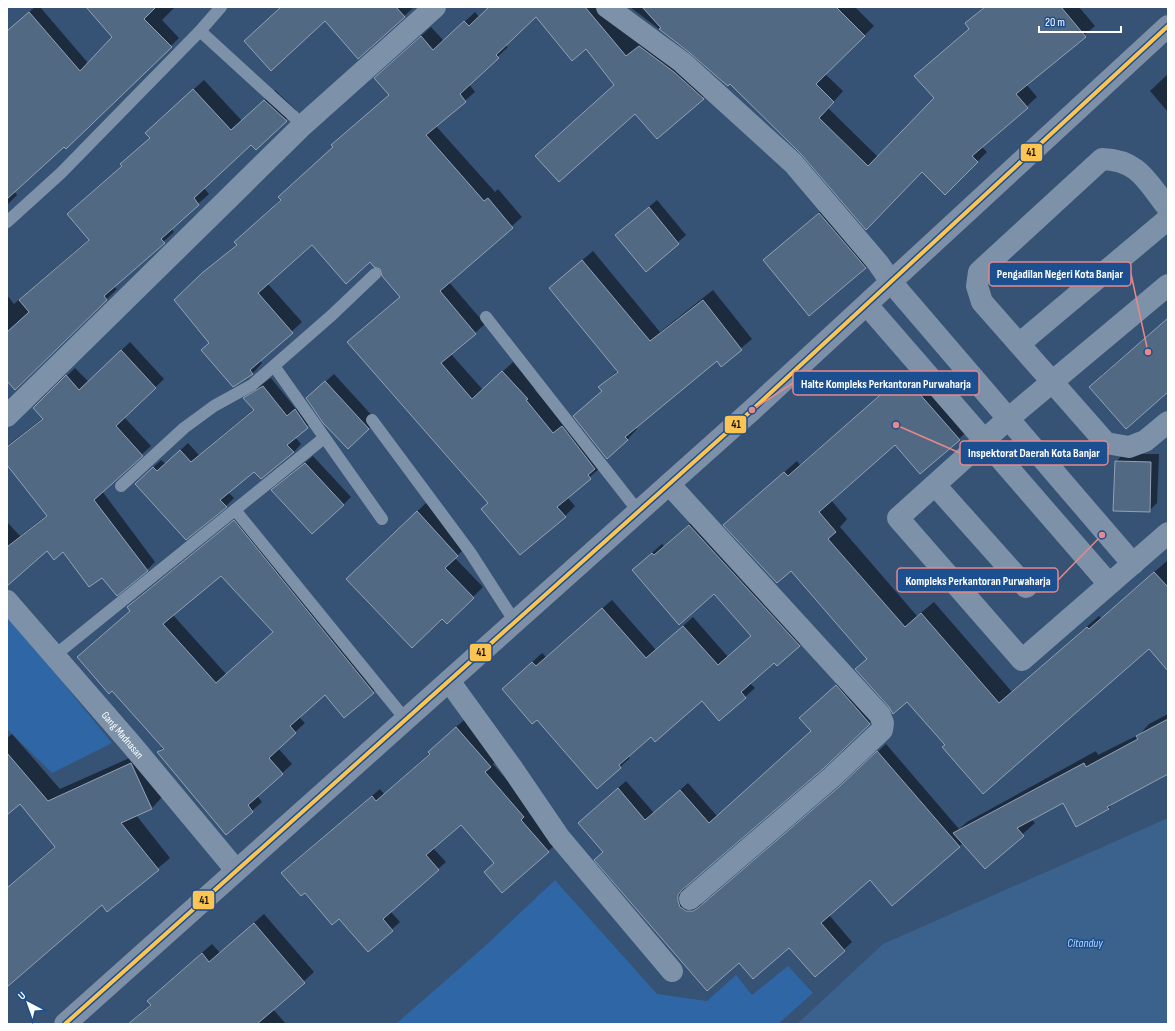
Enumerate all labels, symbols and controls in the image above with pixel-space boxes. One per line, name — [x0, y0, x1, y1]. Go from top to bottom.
scale bar — [1039, 8, 1121, 34]
text: 20 m — [1045, 15, 1065, 30]
line badge: 41 — [1020, 143, 1043, 162]
text: 41 — [1026, 146, 1036, 159]
callout: Pengadilan Negeri Kota Banjar — [989, 262, 1131, 286]
text: Pengadilan Negeri Kota Banjar — [997, 267, 1123, 282]
callout: Halte Kompleks Perkantoran Purwaharja — [793, 371, 979, 395]
text: Halte Kompleks Perkantoran Purwaharja — [801, 377, 971, 392]
line badge: 41 — [724, 415, 747, 434]
text: 41 — [731, 418, 741, 431]
callout: Inspektorat Daerah Kota Banjar — [960, 441, 1108, 465]
text: Inspektorat Daerah Kota Banjar — [968, 446, 1100, 461]
callout: Kompleks Perkantoran Purwaharja — [897, 568, 1058, 592]
text: Kompleks Perkantoran Purwaharja — [905, 574, 1051, 589]
line badge: 41 — [469, 643, 492, 662]
text: 41 — [476, 646, 486, 659]
street label: Gang Madnasan — [99, 709, 146, 761]
line badge: 41 — [192, 890, 215, 910]
text: 41 — [199, 894, 209, 907]
water label: Citanduy — [1067, 936, 1103, 951]
north arrow — [8, 983, 48, 1023]
text: U — [15, 989, 28, 1003]

